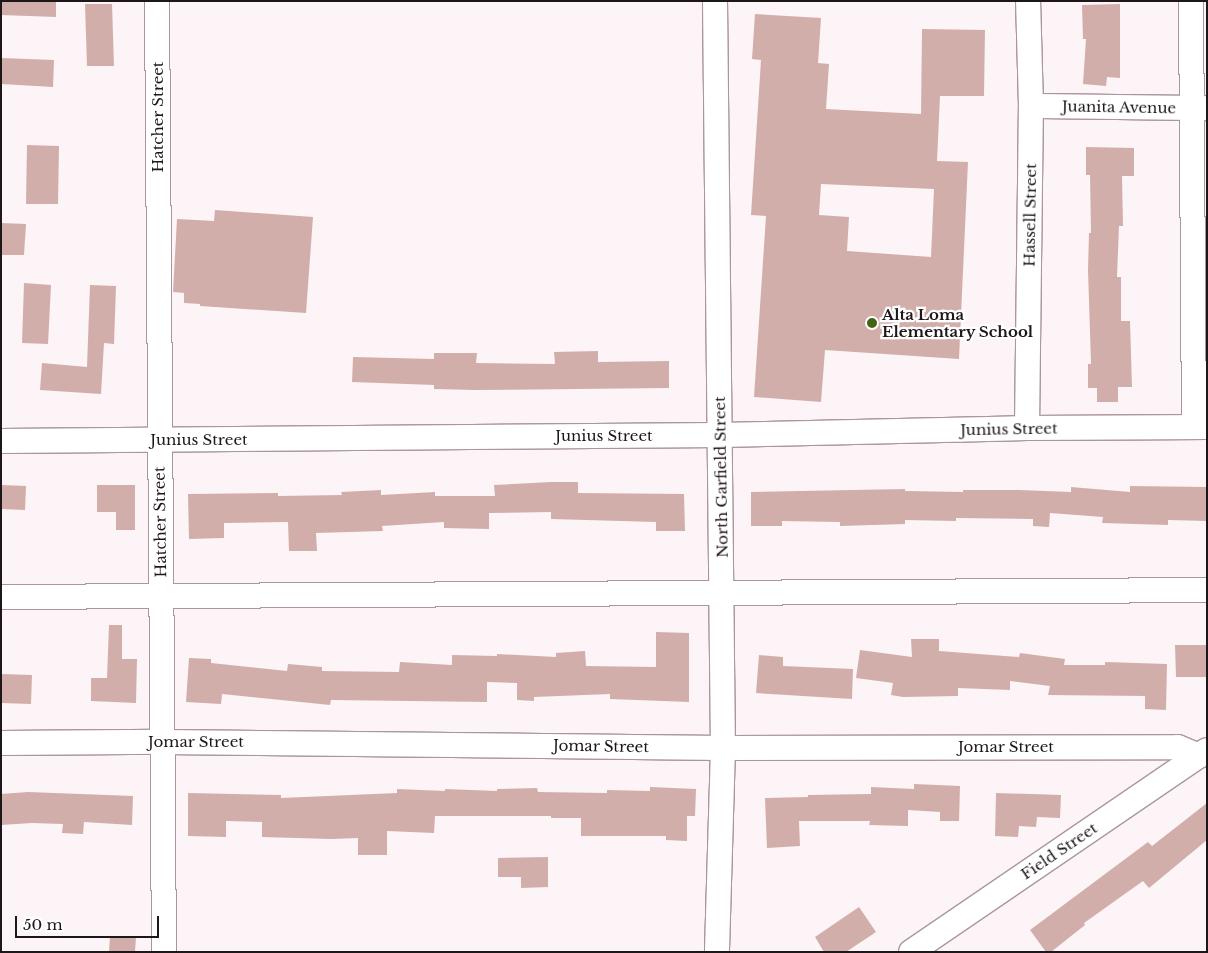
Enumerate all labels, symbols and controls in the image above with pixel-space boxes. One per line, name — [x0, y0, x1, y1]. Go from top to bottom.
street label: Hatcher Street — [149, 61, 167, 173]
street label: Juanita Avenue — [1061, 97, 1177, 117]
street label: Hassell Street — [1020, 163, 1040, 267]
place label: Alta Loma Elementary School — [882, 305, 1034, 340]
marker: Alta Loma Elementary School — [866, 317, 878, 329]
street label: North Garfield Street — [711, 396, 731, 558]
street label: Junius Street — [960, 419, 1058, 439]
street label: Junius Street — [555, 427, 653, 445]
street label: Junius Street — [150, 431, 248, 449]
street label: Hatcher Street — [150, 466, 170, 578]
street label: Jomar Street — [148, 733, 244, 751]
street label: Jomar Street — [553, 736, 649, 756]
street label: Jomar Street — [958, 738, 1054, 756]
street label: Field Street — [1017, 819, 1101, 883]
scale bar — [18, 906, 161, 938]
text: 50 m — [23, 915, 63, 934]

